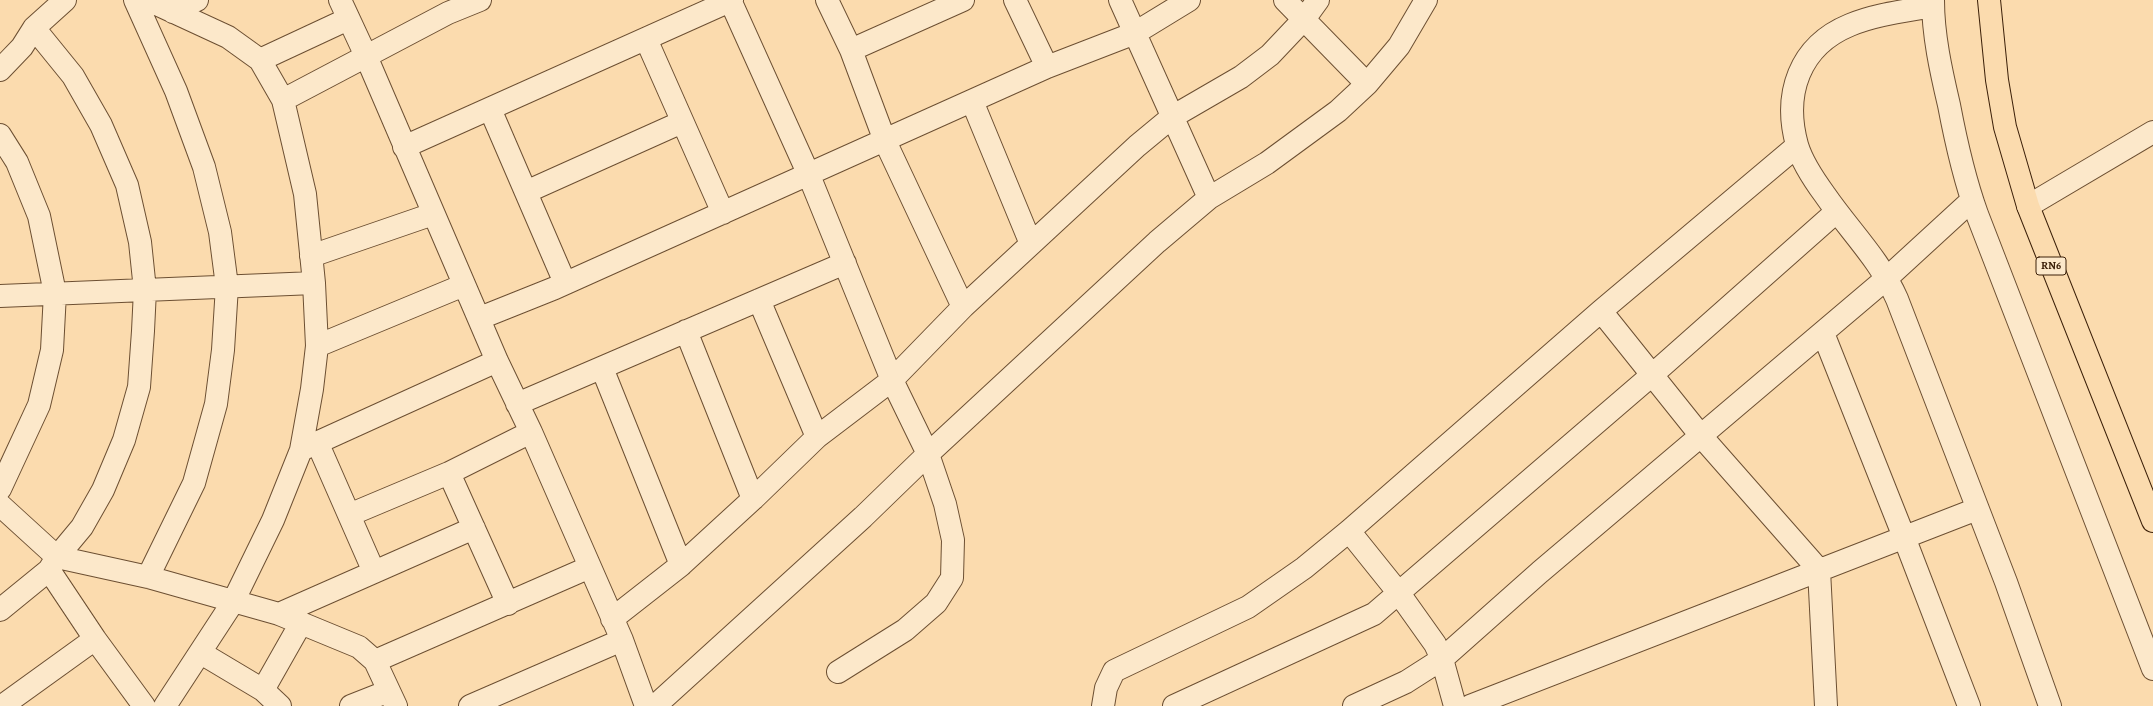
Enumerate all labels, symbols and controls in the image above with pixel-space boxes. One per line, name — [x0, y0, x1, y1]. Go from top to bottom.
road number: RN6 — [2036, 257, 2066, 275]

